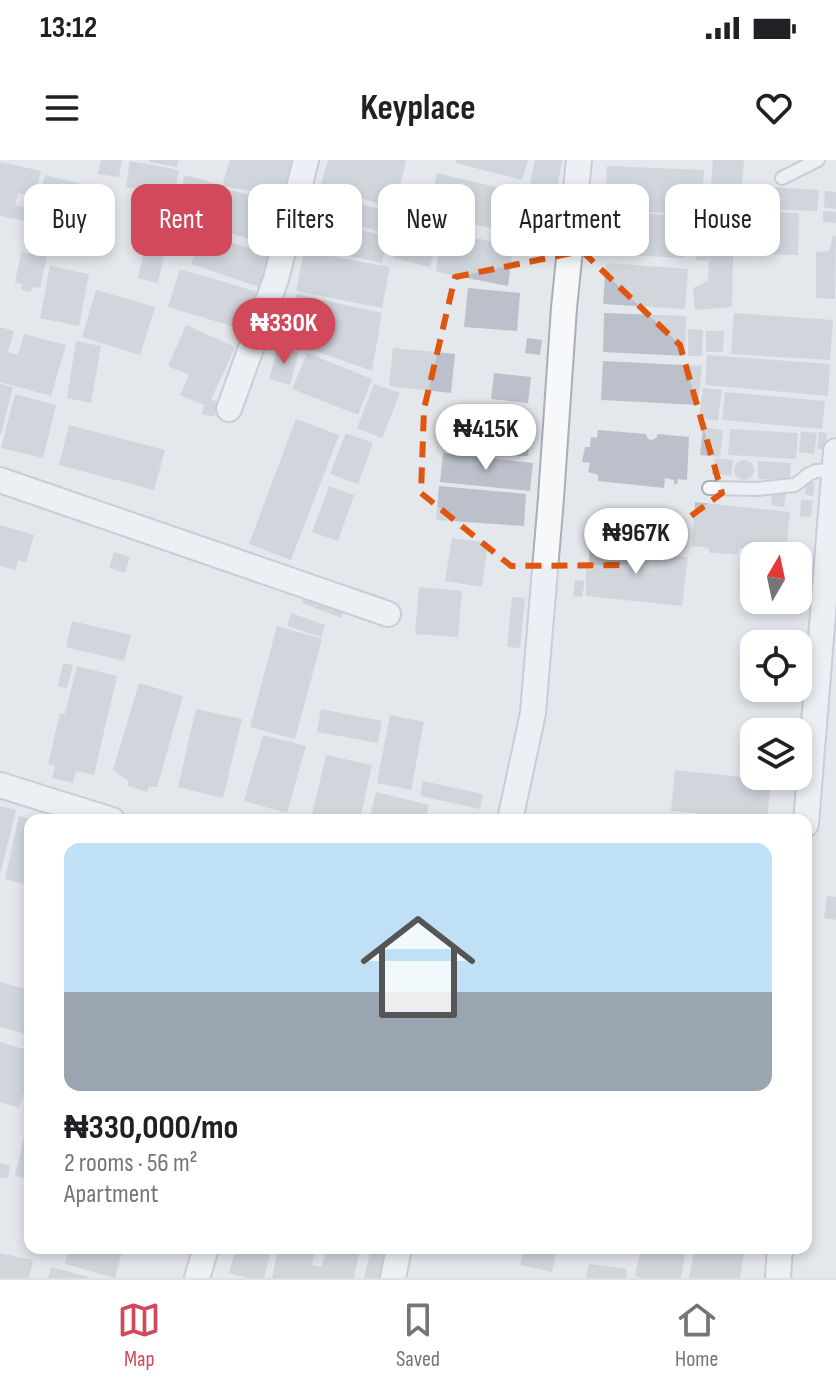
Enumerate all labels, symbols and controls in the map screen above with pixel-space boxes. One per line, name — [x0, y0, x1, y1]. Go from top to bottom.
text: 13:12 — [40, 10, 97, 46]
icon: menu — [40, 86, 84, 130]
icon: heart — [752, 86, 796, 130]
text: Keyplace — [360, 87, 476, 130]
chip: Buy — [24, 184, 115, 256]
chip: Rent — [131, 184, 232, 256]
chip: Filters — [248, 184, 362, 256]
chip: New — [378, 184, 475, 256]
chip: Apartment — [491, 184, 649, 256]
chip: House — [665, 184, 780, 256]
pin: ₦330K — [228, 298, 340, 366]
text: ₦330K — [250, 308, 318, 339]
pin: ₦415K — [430, 404, 542, 472]
text: ₦415K — [453, 414, 519, 445]
pin: ₦967K — [580, 508, 692, 576]
text: ₦967K — [602, 518, 670, 549]
north arrow — [740, 542, 812, 614]
map controls — [740, 542, 812, 790]
button: locate — [740, 630, 812, 702]
button: layers — [740, 718, 812, 790]
icon: home — [346, 895, 490, 1039]
text: ₦330,000/mo — [64, 1107, 238, 1148]
text: 2 rooms · 56 m² — [64, 1148, 198, 1179]
text: Apartment — [64, 1179, 158, 1210]
tab: Map — [117, 1298, 161, 1373]
tab: Saved — [396, 1298, 440, 1373]
tab: Home — [675, 1298, 719, 1373]

